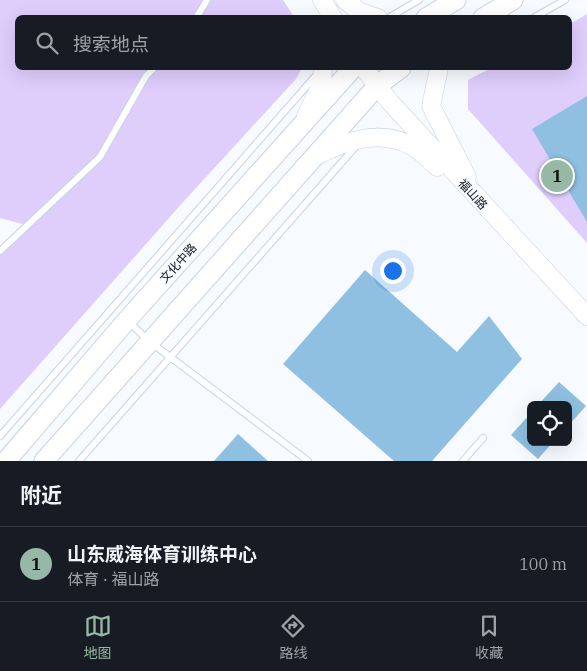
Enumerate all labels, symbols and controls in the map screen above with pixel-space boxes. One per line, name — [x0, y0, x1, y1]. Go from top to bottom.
search box — [15, 15, 572, 70]
icon: search — [33, 29, 61, 57]
text: 搜索地点 — [73, 32, 149, 56]
pin: 1 — [541, 157, 573, 195]
street label: 福山路 — [455, 176, 491, 212]
street label: 文化中路 — [156, 240, 200, 286]
your location — [380, 258, 406, 284]
map controls — [527, 401, 572, 446]
button: locate — [527, 401, 572, 446]
text: 附近 — [20, 481, 62, 509]
text: 山东威海体育训练中心 — [67, 542, 257, 566]
text: 1 — [31, 554, 41, 574]
text: 100 m — [519, 554, 567, 574]
text: 体育 · 福山路 — [67, 569, 160, 589]
tab: 地图 — [84, 612, 112, 662]
tab: 路线 — [279, 612, 307, 662]
tab: 收藏 — [475, 612, 503, 662]

